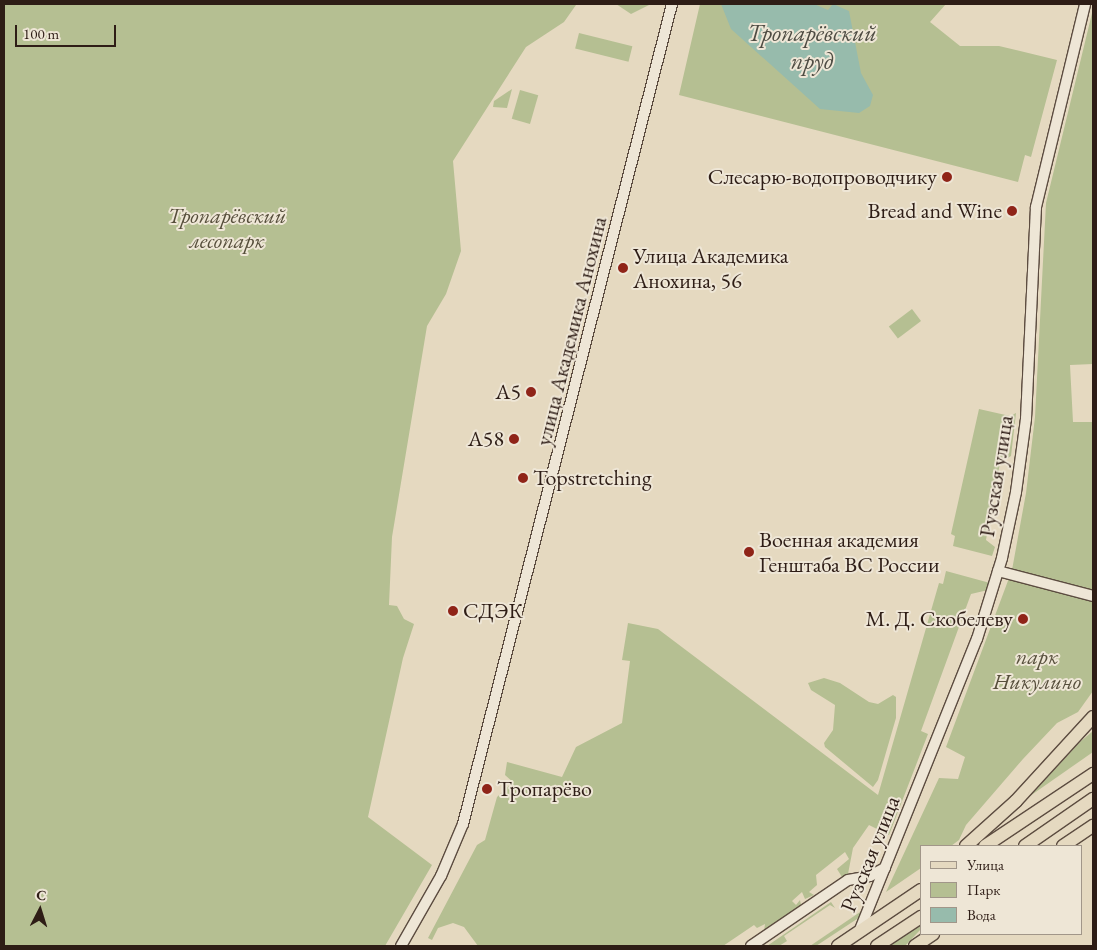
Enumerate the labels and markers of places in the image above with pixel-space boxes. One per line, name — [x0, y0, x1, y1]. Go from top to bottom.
place label: Слесарю-водопроводчику — [708, 164, 937, 190]
marker: Слесарю-водопроводчику — [941, 171, 953, 183]
place label: Bread and Wine — [868, 198, 1002, 224]
marker: Bread and Wine — [1006, 205, 1018, 217]
place label: Улица Академика Анохина, 56 — [633, 242, 789, 294]
marker: Улица Академика Анохина, 56 — [617, 262, 629, 274]
place label: А5 — [495, 379, 521, 405]
marker: А5 — [525, 386, 537, 398]
place label: А58 — [468, 426, 504, 452]
marker: А58 — [508, 433, 520, 445]
place label: Topstretching — [533, 465, 651, 491]
marker: Topstretching — [517, 472, 529, 484]
place label: Военная академия Генштаба ВС России — [759, 526, 940, 578]
marker: Военная академия Генштаба ВС России — [743, 546, 755, 558]
place label: СДЭК — [463, 598, 523, 624]
marker: СДЭК — [447, 605, 459, 617]
place label: М. Д. Скобелеву — [865, 606, 1013, 632]
marker: М. Д. Скобелеву — [1017, 613, 1029, 625]
place label: Тропарёво — [497, 776, 592, 802]
marker: Тропарёво — [481, 783, 493, 795]

